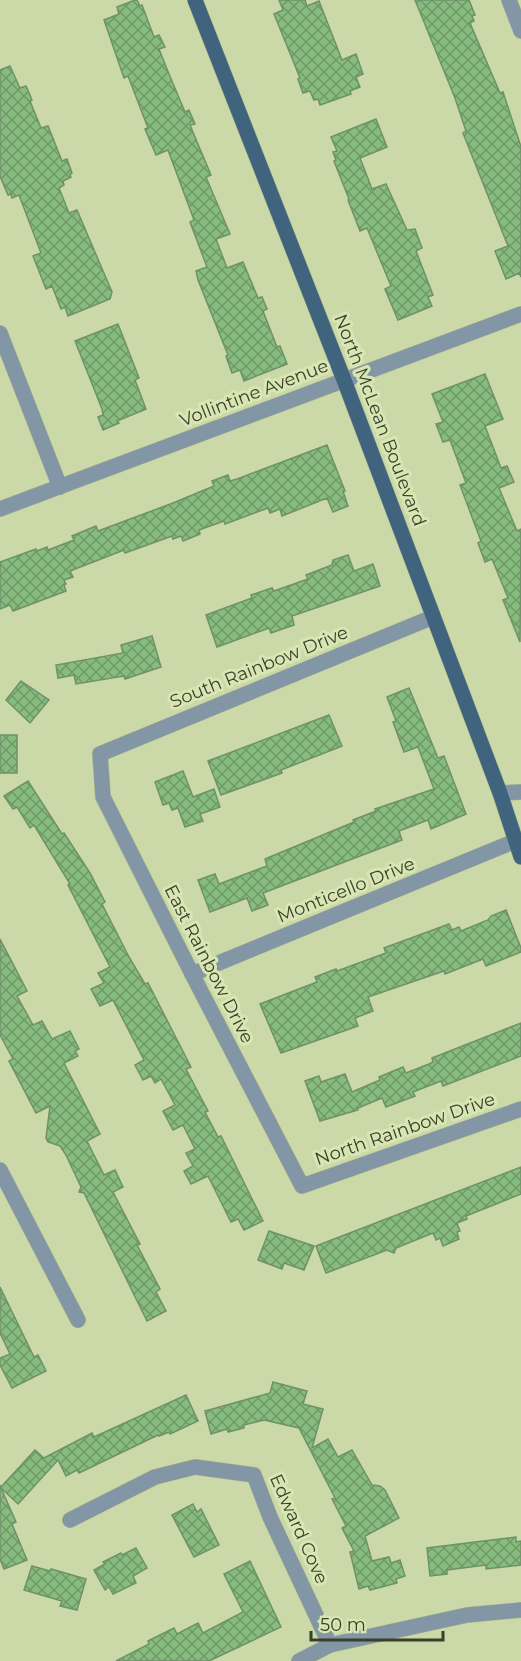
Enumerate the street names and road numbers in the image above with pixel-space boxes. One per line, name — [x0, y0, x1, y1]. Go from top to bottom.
street label: North McLean Boulevard — [329, 311, 431, 529]
street label: Vollintine Avenue — [177, 354, 332, 431]
street label: South Rainbow Drive — [167, 621, 351, 713]
street label: Monticello Drive — [274, 852, 418, 928]
street label: East Rainbow Drive — [160, 881, 259, 1047]
street label: North Rainbow Drive — [312, 1088, 498, 1170]
street label: Edward Cove — [265, 1471, 333, 1587]

